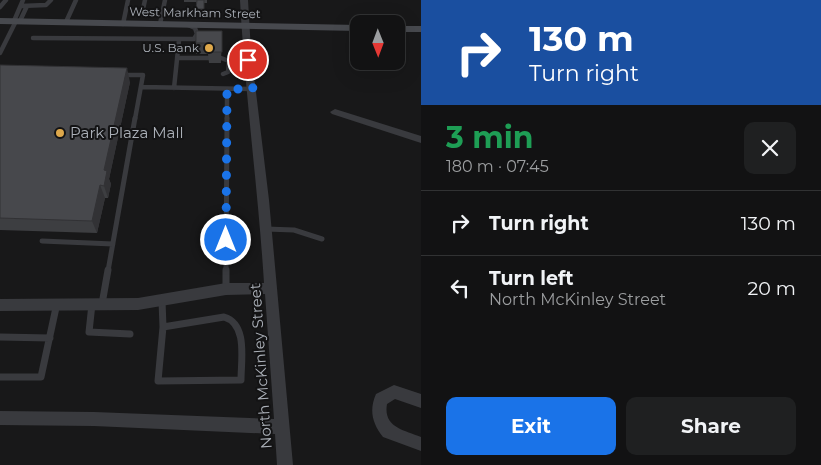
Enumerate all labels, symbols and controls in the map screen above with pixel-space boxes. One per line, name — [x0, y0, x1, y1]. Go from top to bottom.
street label: West Markham Street — [129, 4, 261, 21]
north arrow — [350, 15, 405, 70]
map controls — [350, 15, 405, 70]
text: 130 m — [529, 17, 634, 60]
icon: right — [446, 20, 511, 85]
pin — [227, 39, 269, 81]
place label: U.S. Bank — [142, 40, 200, 55]
marker: U.S. Bank — [203, 42, 215, 54]
icon: arrive — [234, 46, 262, 74]
text: Turn right — [529, 60, 639, 87]
text: 3 min — [446, 119, 533, 156]
button: close — [744, 122, 796, 174]
place label: Park Plaza Mall — [70, 123, 184, 142]
marker: Park Plaza Mall — [54, 127, 66, 139]
text: 180 m · 07:45 — [446, 157, 549, 176]
icon: right — [446, 209, 474, 237]
text: Turn right — [489, 212, 589, 235]
text: 130 m — [741, 212, 796, 235]
position arrow — [199, 213, 251, 265]
text: Turn left — [489, 267, 574, 290]
icon: left — [446, 274, 474, 302]
text: 20 m — [748, 277, 796, 300]
street label: North McKinley Street — [245, 283, 276, 450]
text: North McKinley Street — [489, 290, 666, 309]
button: Exit — [446, 397, 616, 455]
button: Share — [626, 397, 796, 455]

